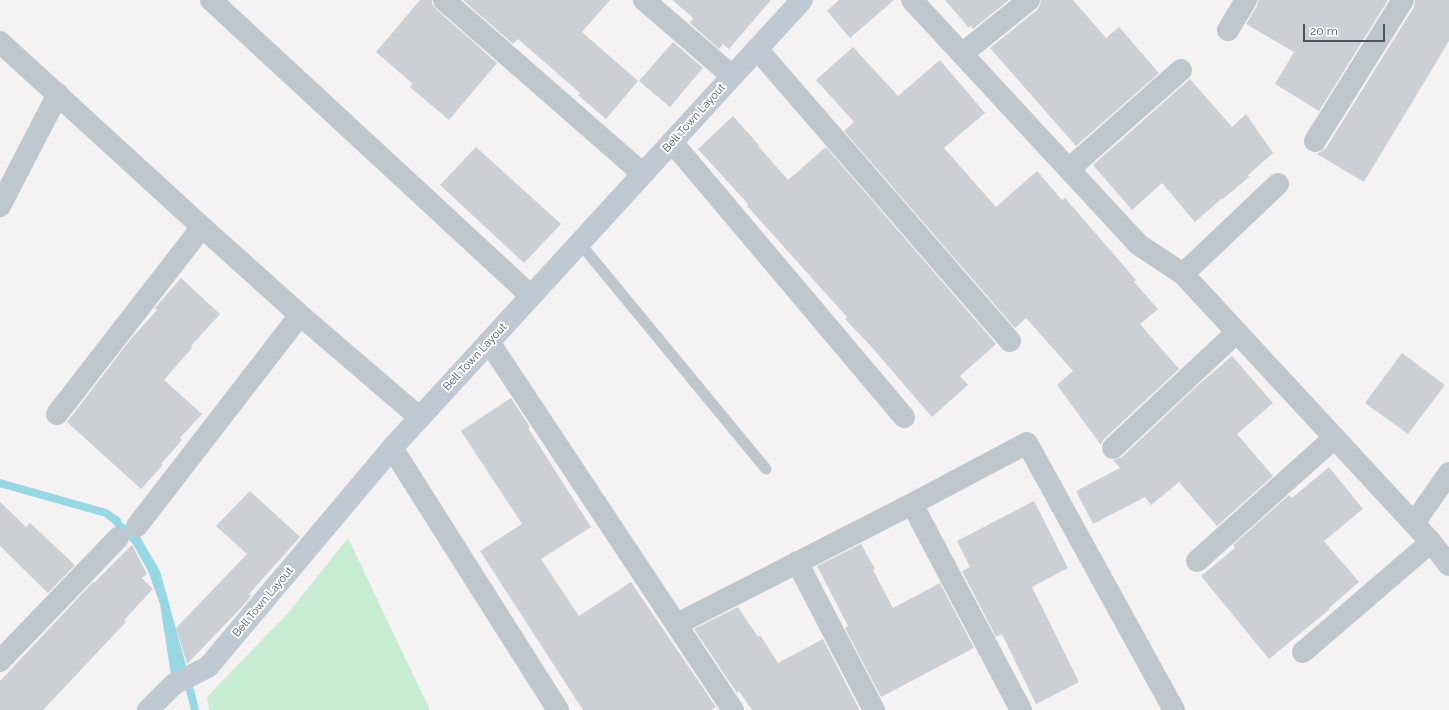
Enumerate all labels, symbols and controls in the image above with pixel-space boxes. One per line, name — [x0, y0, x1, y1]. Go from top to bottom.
scale bar — [1305, 16, 1387, 42]
text: 20 m — [1310, 24, 1338, 38]
street label: Bell Town Layout — [660, 81, 728, 155]
street label: Bell Town Layout — [440, 321, 510, 393]
street label: Bell Town Layout — [230, 564, 296, 640]

